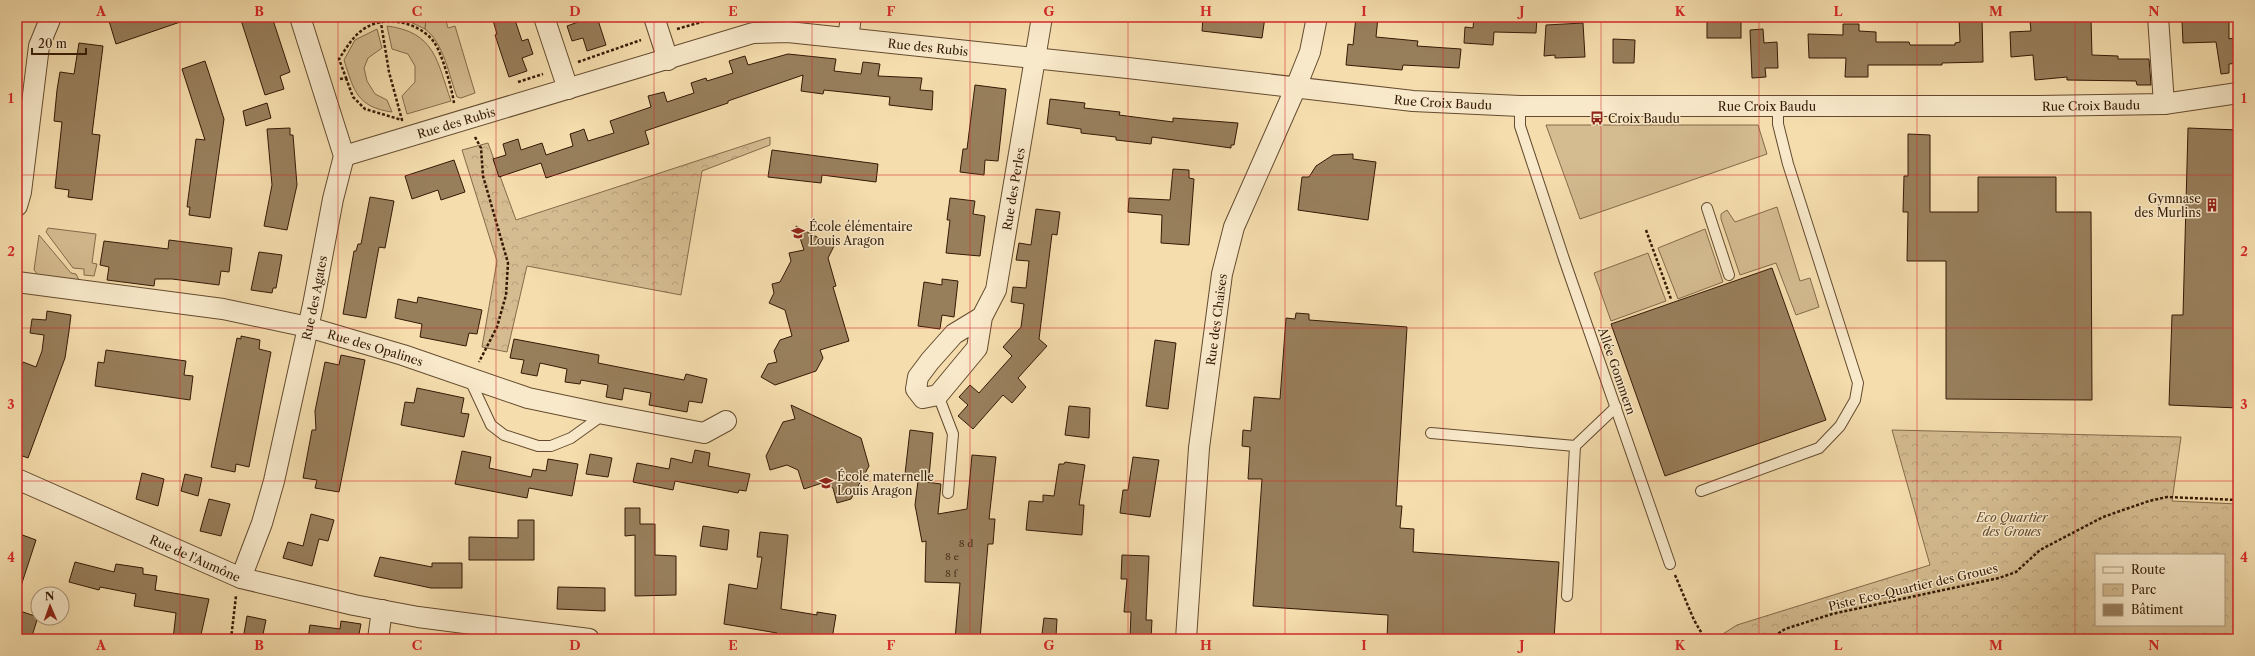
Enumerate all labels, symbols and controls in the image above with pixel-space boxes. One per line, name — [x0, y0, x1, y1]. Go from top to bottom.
text: A — [95, 3, 107, 19]
text: B — [254, 3, 264, 19]
text: C — [412, 3, 422, 19]
text: D — [569, 3, 581, 19]
text: E — [728, 3, 738, 19]
text: F — [887, 3, 896, 19]
text: G — [1043, 3, 1055, 19]
text: H — [1200, 3, 1212, 19]
text: I — [1361, 3, 1367, 19]
text: J — [1517, 3, 1525, 19]
text: K — [1675, 3, 1686, 19]
text: L — [1834, 3, 1843, 19]
text: M — [1989, 3, 2003, 19]
text: N — [2148, 3, 2160, 19]
scale bar — [32, 30, 86, 56]
street label: Rue des Rubis — [887, 35, 969, 59]
text: 20 m — [38, 36, 67, 51]
text: 1 — [8, 90, 14, 106]
text: 1 — [2241, 90, 2247, 106]
street label: Rue Croix Baudu — [1393, 91, 1493, 112]
street label: Rue Croix Baudu — [2042, 97, 2141, 113]
street label: Rue Croix Baudu — [1718, 99, 1817, 114]
street label: Rue des Rubis — [415, 103, 497, 141]
bus stop icon: Croix Baudu — [1589, 110, 1605, 126]
place label: Croix Baudu — [1608, 111, 1681, 126]
street label: Rue des Perles — [999, 147, 1027, 232]
place label: Gymnase des Murlins — [2134, 191, 2201, 220]
building icon: Gymnase des Murlins — [2204, 197, 2220, 213]
place label: École élémentaire Louis Aragon — [809, 218, 913, 248]
school or university icon: École élémentaire Louis Aragon — [790, 225, 806, 241]
text: 2 — [7, 243, 15, 259]
text: 2 — [2240, 243, 2248, 259]
street label: Rue des Agates — [298, 254, 330, 342]
street label: Rue des Chaises — [1202, 273, 1229, 366]
street label: Allée Gommern — [1595, 324, 1639, 417]
street label: Rue des Opalines — [326, 326, 425, 369]
text: 3 — [7, 396, 15, 412]
text: 3 — [2240, 396, 2248, 412]
place label: École maternelle Louis Aragon — [837, 468, 934, 498]
school or university icon: École maternelle Louis Aragon — [818, 475, 834, 491]
park label: Eco Quartier des Groues — [1975, 510, 2049, 539]
street label: Rue de l'Aumône — [148, 531, 243, 585]
house number: 8 d — [959, 537, 973, 550]
text: 4 — [7, 549, 15, 565]
text: 4 — [2240, 549, 2248, 565]
house number: 8 e — [945, 550, 959, 563]
legend — [2095, 554, 2225, 626]
street label: Piste Eco-Quartier des Groues — [1827, 560, 1999, 614]
text: Route — [2131, 562, 2166, 577]
house number: 8 f — [945, 567, 959, 580]
text: Parc — [2131, 582, 2156, 597]
north arrow — [30, 586, 70, 626]
text: N — [45, 589, 55, 603]
text: Bâtiment — [2131, 602, 2184, 617]
text: A — [95, 637, 107, 653]
text: B — [254, 637, 264, 653]
text: C — [412, 637, 422, 653]
text: D — [569, 637, 581, 653]
text: E — [728, 637, 738, 653]
text: F — [887, 637, 896, 653]
text: G — [1043, 637, 1055, 653]
text: H — [1200, 637, 1212, 653]
text: I — [1361, 637, 1367, 653]
text: J — [1517, 637, 1525, 653]
text: K — [1675, 637, 1686, 653]
text: L — [1834, 637, 1843, 653]
text: M — [1989, 637, 2003, 653]
text: N — [2148, 637, 2160, 653]

